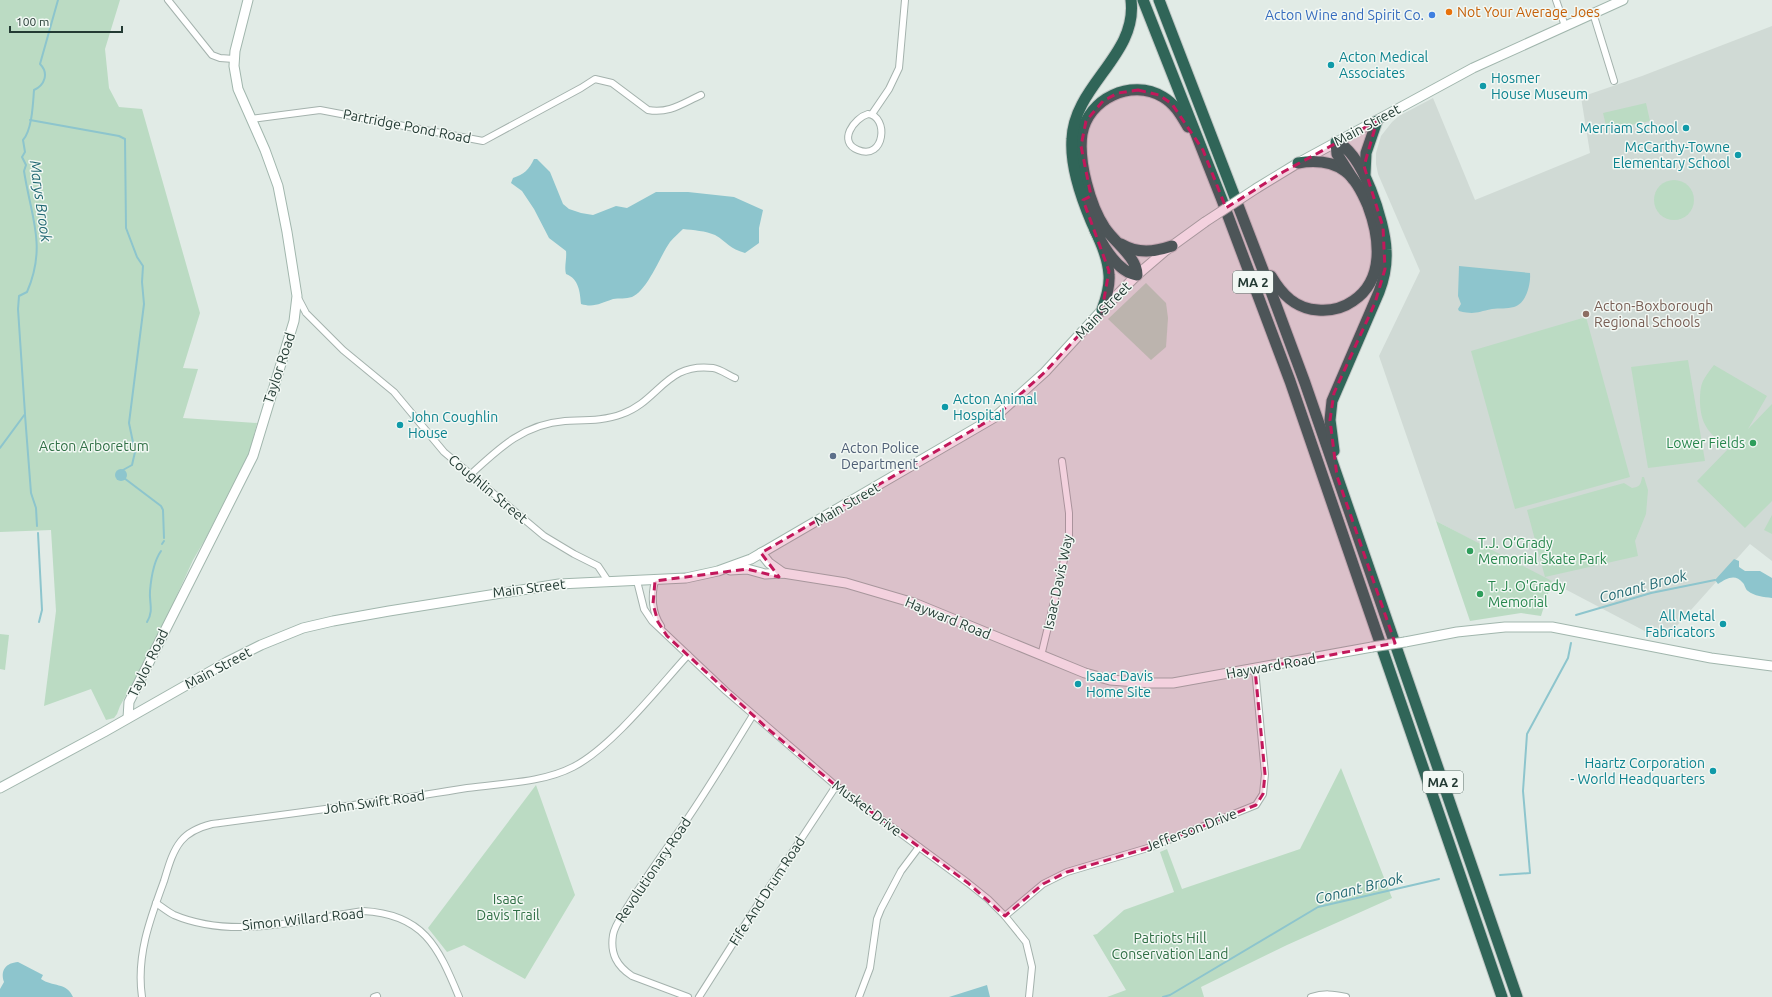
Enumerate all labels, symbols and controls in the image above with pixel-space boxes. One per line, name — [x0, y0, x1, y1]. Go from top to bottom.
place label: Not Your Average Joes — [1457, 4, 1600, 20]
place label: Acton Wine and Spirit Co. — [1265, 7, 1424, 23]
marker: Not Your Average Joes — [1444, 7, 1454, 17]
scale bar — [10, 8, 122, 34]
marker: Acton Wine and Spirit Co. — [1427, 10, 1437, 20]
text: 100 m — [16, 15, 49, 28]
place label: Acton Medical Associates — [1339, 49, 1429, 81]
marker: Acton Medical Associates — [1326, 60, 1336, 70]
place label: Hosmer House Museum — [1491, 70, 1588, 102]
marker: Hosmer House Museum — [1478, 81, 1488, 91]
street label: Main Street — [1331, 101, 1403, 149]
street label: Partridge Pond Road — [342, 106, 472, 146]
place label: Merriam School — [1580, 120, 1678, 136]
marker: Merriam School — [1681, 123, 1691, 133]
place label: McCarthy-Towne Elementary School — [1613, 139, 1730, 171]
marker: McCarthy-Towne Elementary School — [1733, 150, 1743, 160]
water label: Marys Brook — [27, 159, 55, 243]
road number: MA 2 — [1233, 271, 1273, 293]
street label: Main Street — [1072, 278, 1134, 342]
place label: Acton-Boxborough Regional Schools — [1594, 298, 1713, 330]
marker: Acton-Boxborough Regional Schools — [1581, 309, 1591, 319]
street label: Taylor Road — [260, 330, 298, 406]
place label: Acton Animal Hospital — [953, 391, 1037, 423]
marker: Acton Animal Hospital — [940, 402, 950, 412]
place label: John Coughlin House — [408, 409, 498, 441]
marker: John Coughlin House — [395, 420, 405, 430]
place label: Lower Fields — [1666, 435, 1745, 451]
park label: Acton Arboretum — [39, 438, 149, 454]
marker: Lower Fields — [1748, 438, 1758, 448]
place label: Acton Police Department — [841, 440, 919, 472]
street label: Coughlin Street — [445, 451, 531, 527]
marker: Acton Police Department — [828, 451, 838, 461]
street label: Main Street — [811, 479, 883, 529]
street label: Isaac Davis Way — [1040, 533, 1076, 631]
place label: T.J. O’Grady Memorial Skate Park — [1478, 535, 1607, 567]
marker: T.J. O’Grady Memorial Skate Park — [1465, 546, 1475, 556]
water label: Conant Brook — [1597, 566, 1689, 606]
street label: Main Street — [492, 576, 567, 600]
place label: T. J. O'Grady Memorial — [1488, 578, 1566, 610]
marker: T. J. O'Grady Memorial — [1475, 589, 1485, 599]
street label: Hayward Road — [903, 594, 993, 642]
place label: All Metal Fabricators — [1645, 608, 1715, 640]
marker: All Metal Fabricators — [1718, 619, 1728, 629]
street label: Taylor Road — [125, 626, 171, 700]
street label: Main Street — [182, 644, 254, 692]
street label: Hayward Road — [1225, 650, 1317, 682]
place label: Isaac Davis Home Site — [1086, 668, 1153, 700]
marker: Isaac Davis Home Site — [1073, 679, 1083, 689]
place label: Haartz Corporation - World Headquarters — [1570, 755, 1705, 787]
marker: Haartz Corporation - World Headquarters — [1708, 766, 1718, 776]
road number: MA 2 — [1423, 771, 1463, 793]
street label: Musket Drive — [829, 777, 905, 839]
street label: John Swift Road — [322, 787, 426, 817]
street label: Jefferson Drive — [1143, 805, 1239, 855]
street label: Revolutionary Road — [612, 814, 694, 926]
street label: Fife And Drum Road — [726, 834, 808, 948]
water label: Conant Brook — [1313, 869, 1405, 907]
park label: Isaac Davis Trail — [476, 891, 540, 923]
street label: Simon Willard Road — [241, 905, 365, 933]
park label: Patriots Hill Conservation Land — [1112, 930, 1229, 962]

